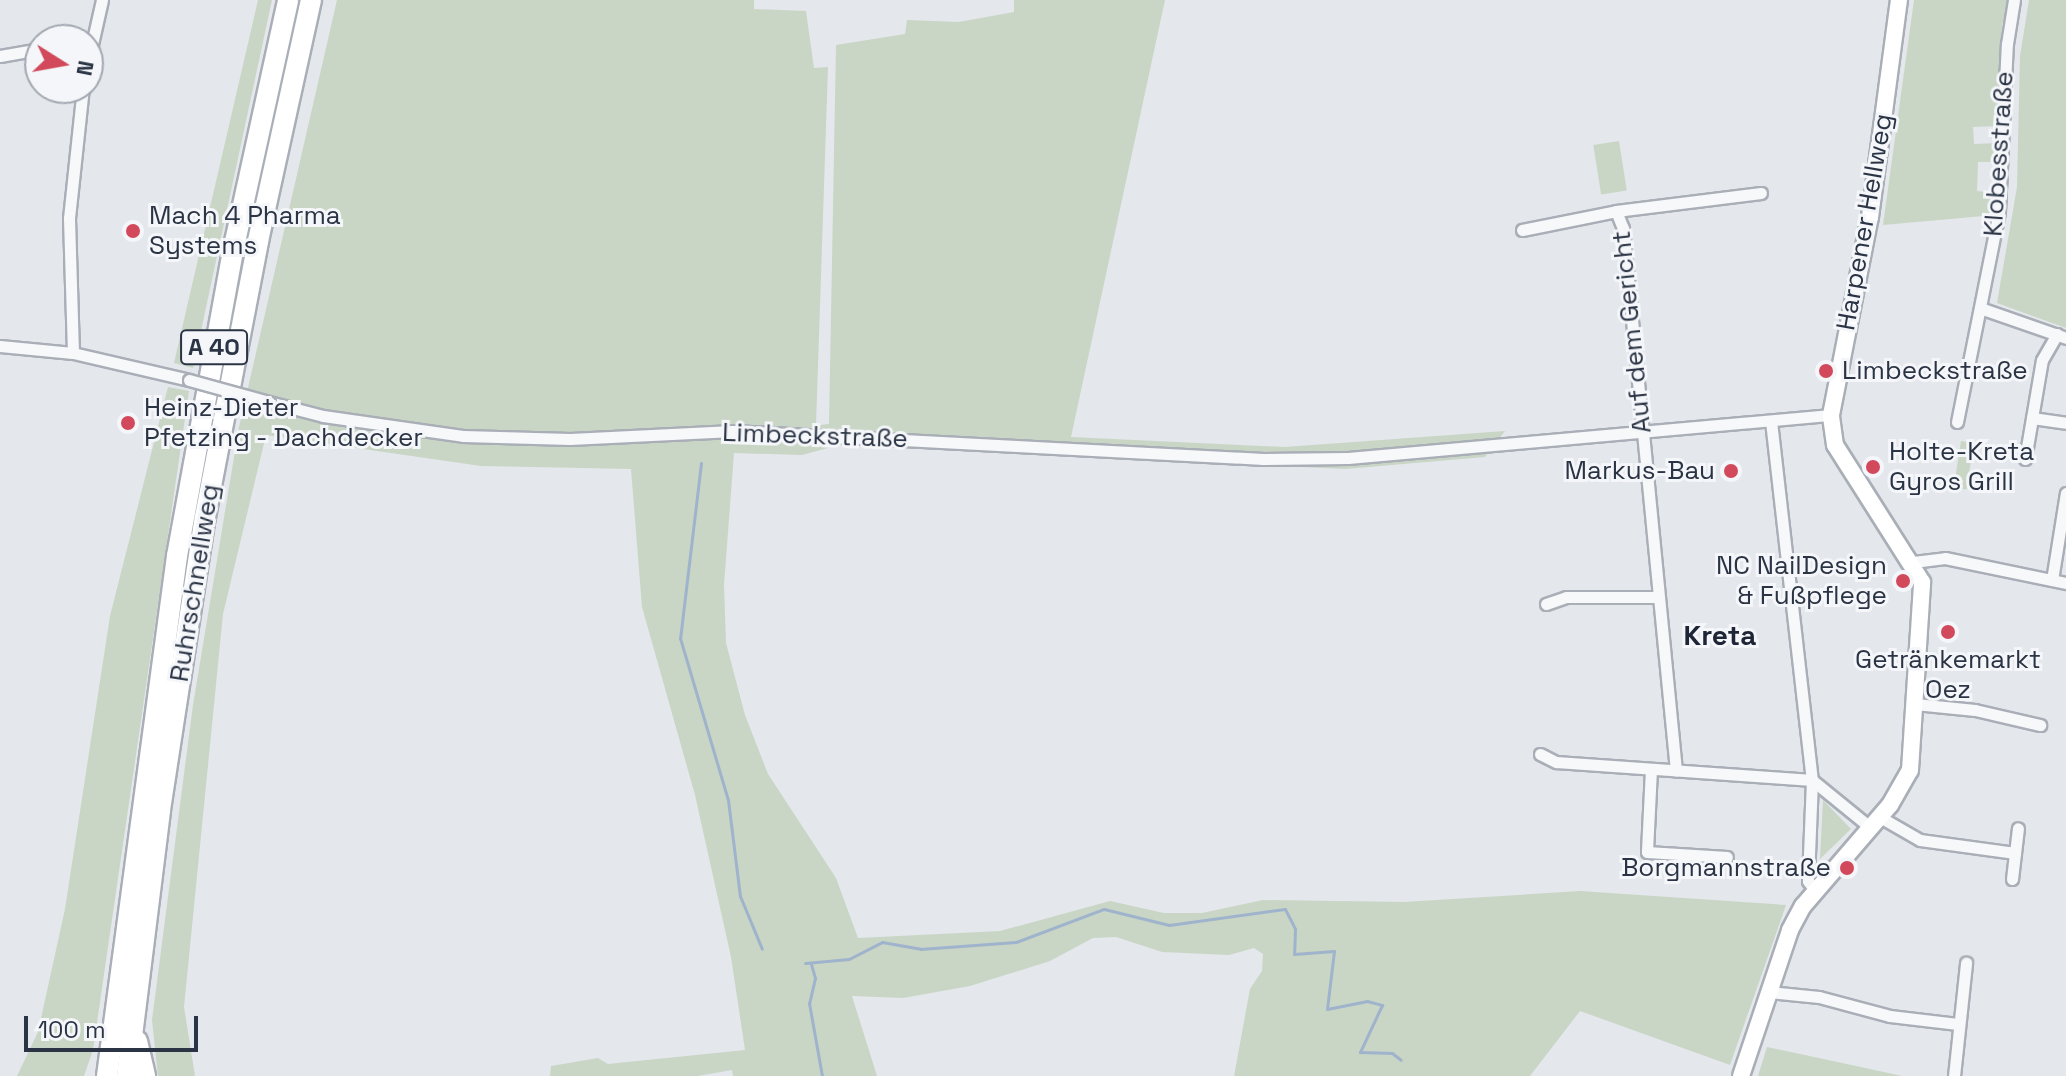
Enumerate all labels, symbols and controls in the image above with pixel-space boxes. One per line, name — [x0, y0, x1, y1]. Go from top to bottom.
north arrow — [24, 24, 104, 104]
text: N — [70, 58, 101, 78]
street label: Klobesstraße — [1978, 70, 2020, 238]
street label: Harpener Hellweg — [1831, 111, 1899, 333]
place label: Mach 4 Pharma Systems — [149, 200, 341, 262]
marker: Mach 4 Pharma Systems — [124, 222, 142, 240]
street label: Auf dem Gericht — [1606, 229, 1658, 435]
road number: A 40 — [178, 327, 250, 367]
place label: Limbeckstraße — [1842, 355, 2028, 387]
marker: Limbeckstraße — [1817, 362, 1835, 380]
place label: Heinz-Dieter Pfetzing - Dachdecker — [144, 392, 425, 454]
marker: Heinz-Dieter Pfetzing - Dachdecker — [119, 414, 137, 432]
street label: Limbeckstraße — [722, 417, 908, 455]
place label: Holte-Kreta Gyros Grill — [1889, 436, 2034, 498]
place label: Markus-Bau — [1565, 455, 1715, 487]
marker: Holte-Kreta Gyros Grill — [1864, 458, 1882, 476]
marker: Markus-Bau — [1722, 462, 1740, 480]
street label: Ruhrschnellweg — [164, 482, 226, 684]
place label: NC NailDesign & Fußpflege — [1716, 550, 1887, 612]
marker: NC NailDesign & Fußpflege — [1894, 572, 1912, 590]
district label: Kreta — [1684, 618, 1756, 652]
marker: Getränkemarkt Oez — [1939, 623, 1957, 641]
place label: Getränkemarkt Oez — [1855, 644, 2041, 706]
place label: Borgmannstraße — [1621, 852, 1831, 884]
marker: Borgmannstraße — [1838, 859, 1856, 877]
scale bar — [28, 1000, 202, 1050]
text: 100 m — [38, 1014, 106, 1045]

